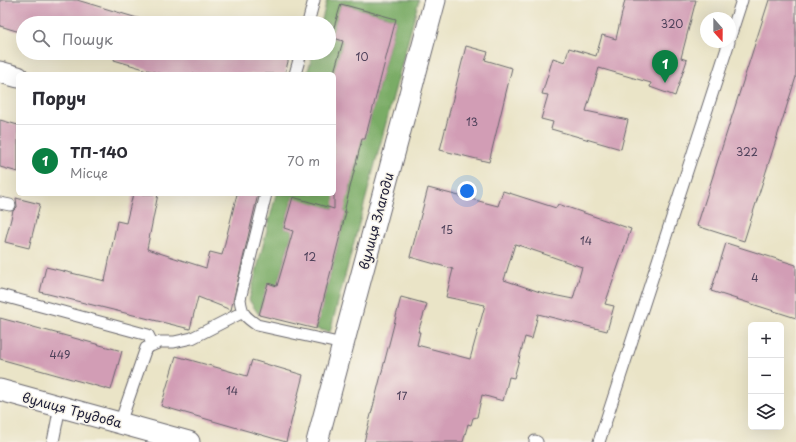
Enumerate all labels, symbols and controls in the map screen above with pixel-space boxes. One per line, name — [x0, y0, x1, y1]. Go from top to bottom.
north arrow — [700, 12, 736, 48]
house number: 320 — [661, 15, 683, 32]
search box — [16, 16, 336, 60]
icon: search — [30, 27, 52, 49]
text: Пошук — [62, 27, 113, 50]
house number: 10 — [356, 48, 368, 65]
pin: 1 — [652, 50, 678, 83]
text: Поруч — [32, 85, 86, 111]
house number: 13 — [466, 113, 478, 130]
text: ТП-140 — [70, 140, 128, 163]
house number: 322 — [736, 143, 758, 160]
text: 1 — [42, 151, 48, 170]
text: 70 m — [287, 151, 320, 170]
text: Місце — [70, 163, 108, 182]
street label: вулиця Злагоди — [353, 170, 398, 271]
your location — [457, 181, 477, 201]
house number: 15 — [441, 221, 453, 238]
house number: 14 — [580, 232, 592, 249]
house number: 12 — [304, 248, 317, 265]
house number: 4 — [751, 269, 759, 286]
map controls — [748, 322, 784, 430]
button: + — [748, 322, 784, 358]
house number: 449 — [50, 346, 70, 363]
button: − — [748, 358, 784, 394]
house number: 14 — [226, 382, 238, 399]
street label: вулиця Трудова — [20, 387, 125, 432]
house number: 17 — [397, 387, 408, 404]
button: layers — [748, 394, 784, 430]

